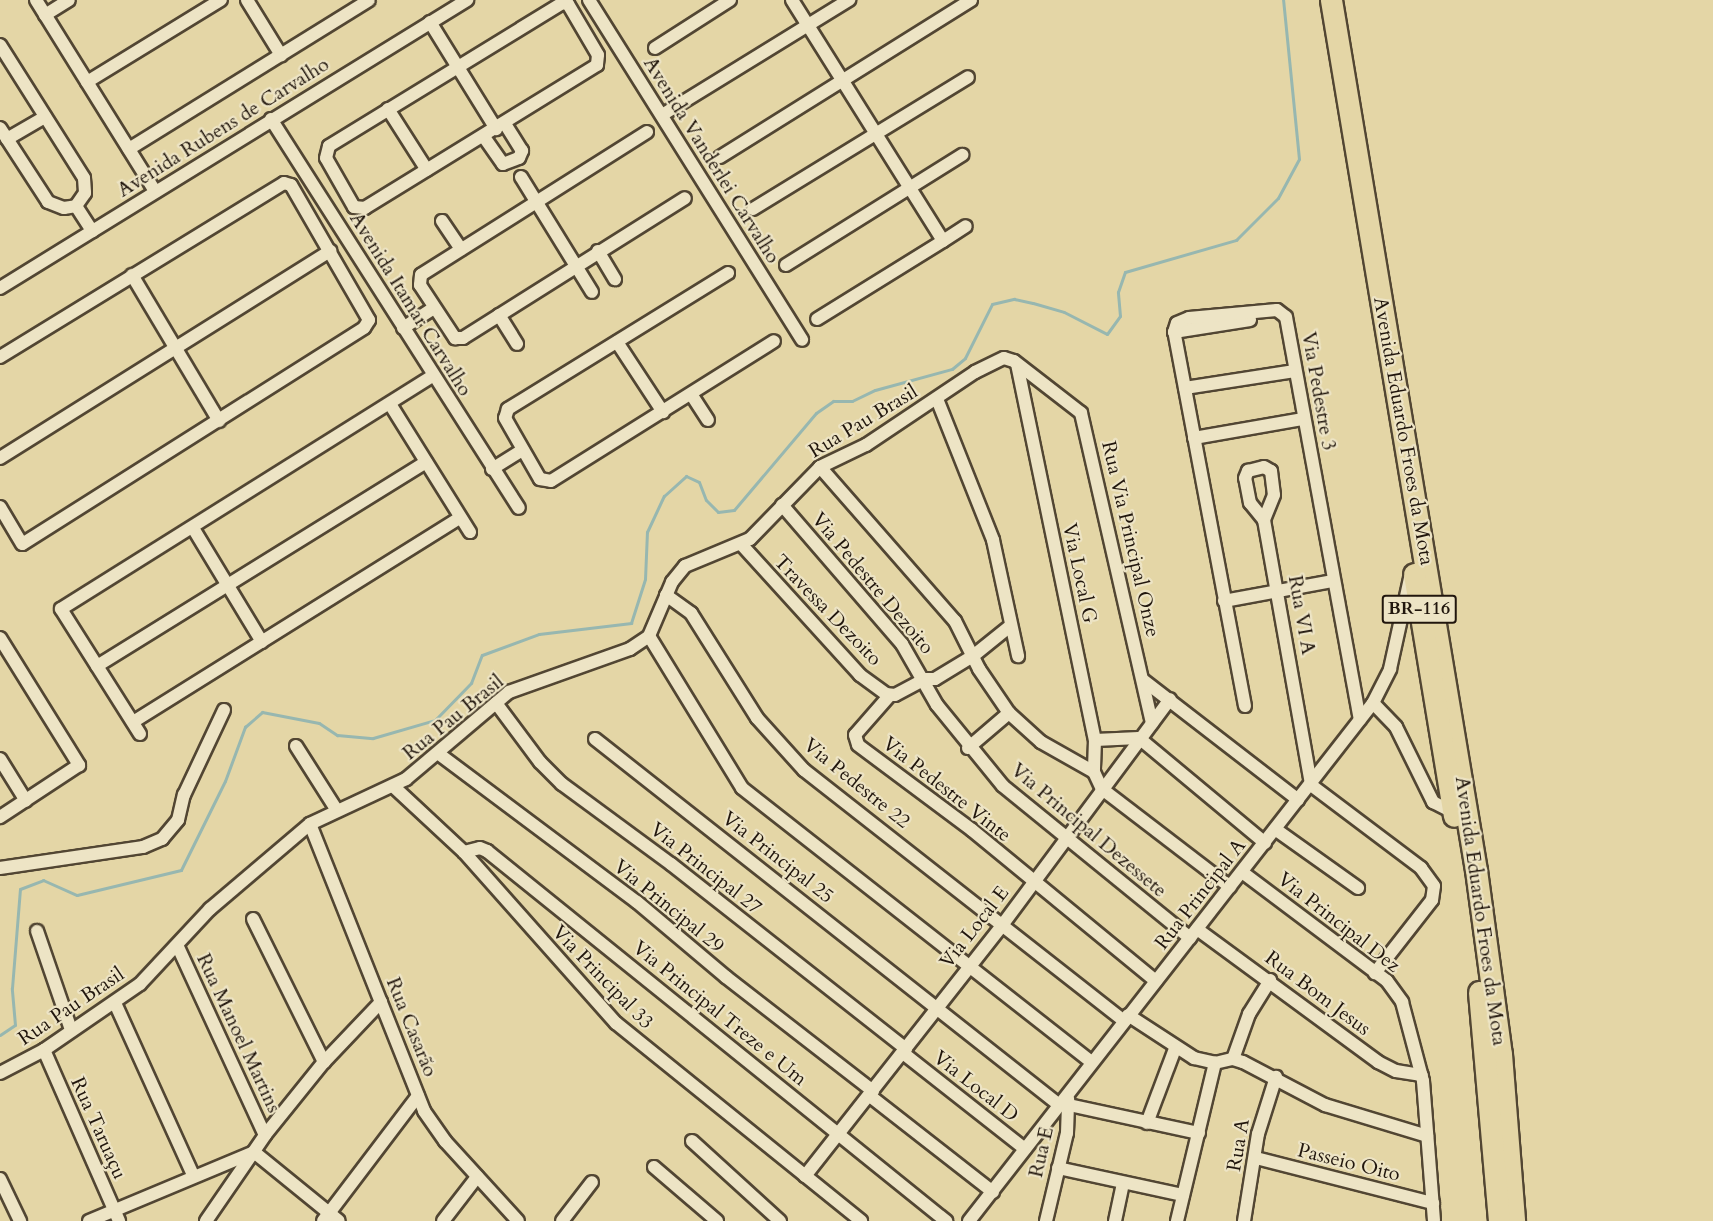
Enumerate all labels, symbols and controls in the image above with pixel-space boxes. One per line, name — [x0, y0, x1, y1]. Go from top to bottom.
street label: Avenida Rubens de Carvalho — [113, 52, 333, 202]
street label: Avenida Vanderlei Carvalho — [639, 52, 785, 268]
street label: Avenida Itamar Carvalho — [345, 208, 477, 400]
street label: Avenida Eduardo Froes da Mota — [1369, 295, 1439, 567]
street label: Via Pedestre 3 — [1297, 330, 1341, 452]
street label: Rua Pau Brasil — [804, 379, 922, 463]
street label: Rua Via Principal Onze — [1097, 439, 1165, 639]
street label: Via Pedestre Dezoito — [807, 507, 939, 659]
street label: Via Local G — [1058, 521, 1102, 625]
street label: Travessa Dezoito — [769, 550, 887, 670]
street label: Rua VI A — [1283, 574, 1321, 656]
road number: BR-116 — [1382, 594, 1456, 624]
street label: Rua Pau Brasil — [398, 669, 508, 765]
street label: Via Pedestre Vinte — [878, 731, 1016, 847]
street label: Via Pedestre 22 — [799, 733, 915, 833]
street label: Via Principal Dezessete — [1006, 758, 1172, 902]
street label: Avenida Eduardo Froes da Mota — [1450, 775, 1512, 1047]
street label: Via Principal 25 — [717, 806, 839, 908]
street label: Via Principal 27 — [645, 817, 767, 919]
street label: Rua Principal A — [1149, 834, 1251, 954]
street label: Via Principal 29 — [609, 854, 729, 958]
street label: Via Principal Dez — [1273, 867, 1405, 977]
street label: Via Local E — [934, 881, 1014, 973]
street label: Via Principal 33 — [547, 920, 659, 1034]
street label: Via Principal Treze e Um — [628, 935, 812, 1091]
street label: Rua Bom Jesus — [1261, 946, 1375, 1040]
street label: Rua Manoel Martins — [192, 950, 286, 1116]
street label: Rua Pau Brasil — [13, 962, 129, 1050]
street label: Rua Casarão — [381, 974, 443, 1080]
street label: Via Local D — [929, 1045, 1023, 1127]
street label: Rua Taruaçu — [66, 1073, 132, 1183]
street label: Rua A — [1222, 1117, 1254, 1173]
street label: Rua E — [1024, 1124, 1058, 1180]
street label: Passeio Oito — [1295, 1138, 1403, 1186]

